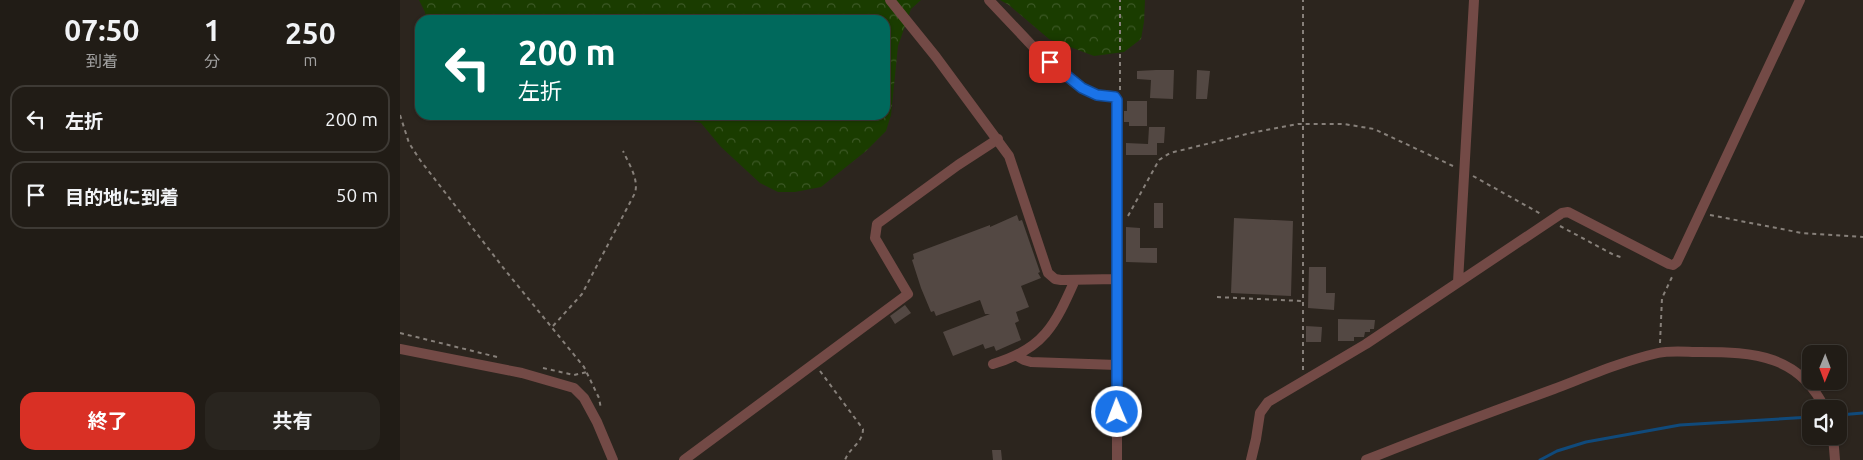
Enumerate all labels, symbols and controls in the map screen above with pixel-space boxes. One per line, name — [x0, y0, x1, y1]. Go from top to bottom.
text: 07:50 — [64, 13, 139, 47]
text: 1 — [204, 13, 221, 47]
text: 250 — [285, 16, 336, 50]
text: 200 m — [518, 32, 616, 72]
icon: left — [435, 35, 500, 100]
pin — [1029, 41, 1071, 83]
icon: arrive — [1036, 48, 1064, 76]
text: m — [303, 51, 317, 69]
text: 到着 — [86, 52, 118, 70]
text: 分 — [204, 52, 220, 70]
text: 左折 — [518, 78, 562, 103]
icon: left — [22, 105, 50, 133]
text: 200 m — [325, 108, 378, 130]
text: 左折 — [65, 110, 103, 132]
icon: arrive — [22, 181, 50, 209]
text: 50 m — [336, 184, 378, 206]
text: 目的地に到着 — [65, 186, 179, 208]
north arrow — [1802, 345, 1848, 390]
map controls — [1802, 345, 1847, 445]
position arrow — [1090, 385, 1142, 437]
button: 終了 — [20, 392, 195, 450]
button: 共有 — [205, 392, 380, 450]
button: sound — [1802, 400, 1847, 445]

